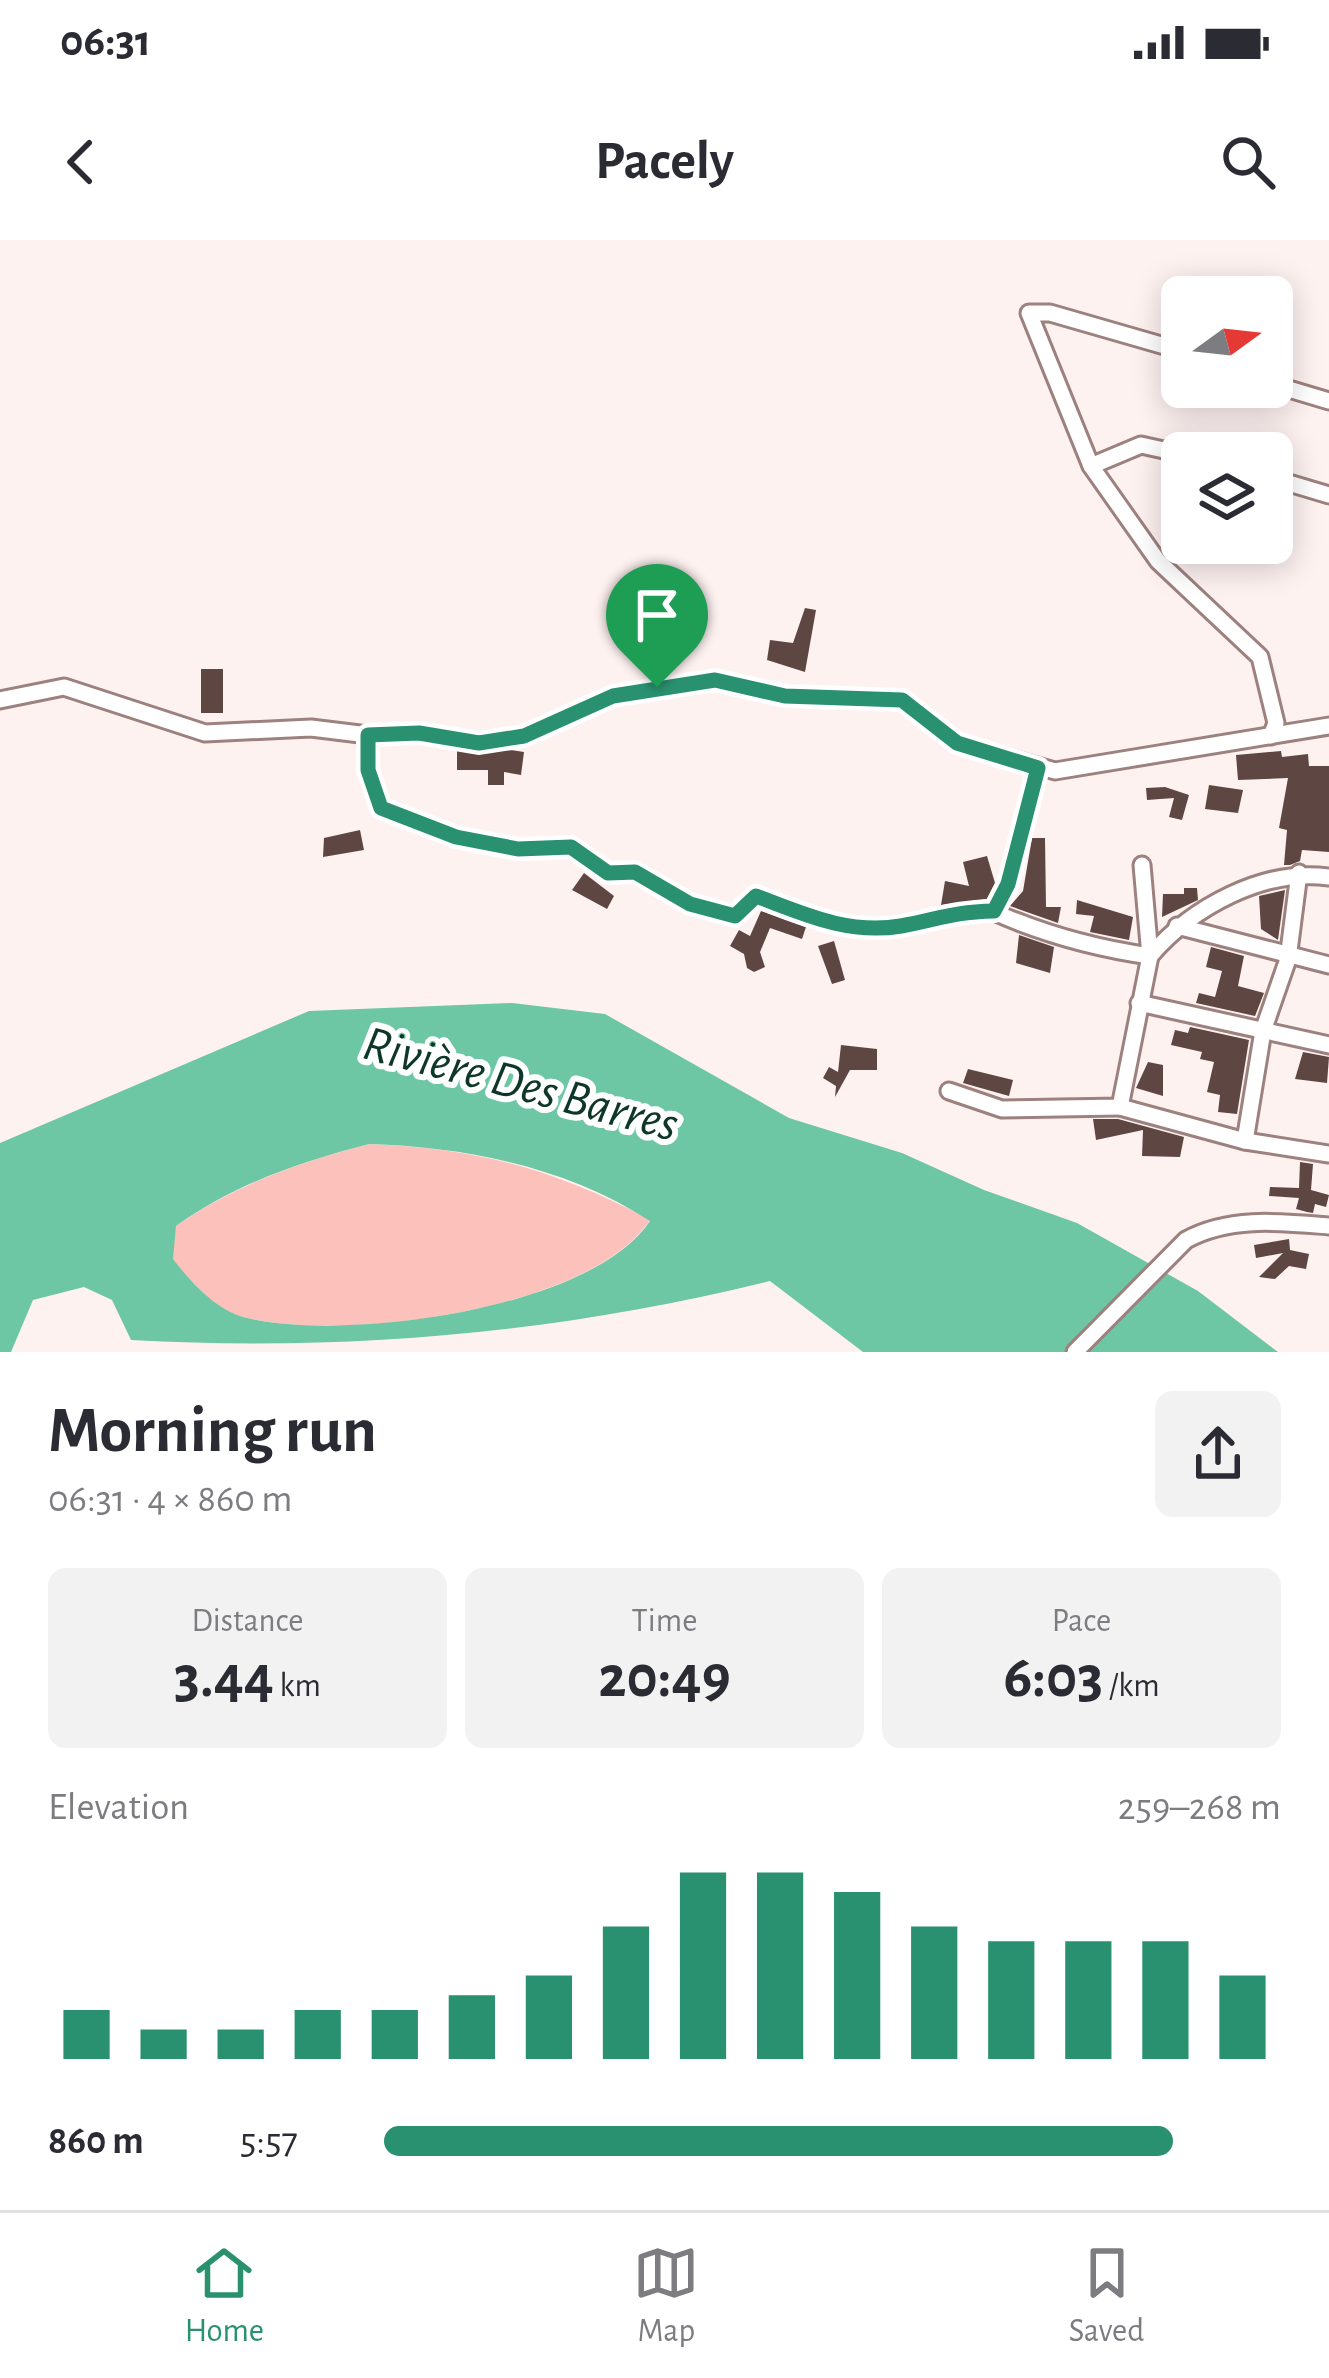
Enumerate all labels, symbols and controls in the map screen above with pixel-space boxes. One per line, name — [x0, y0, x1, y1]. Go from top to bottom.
text: 06:31 — [60, 19, 151, 64]
icon: back — [48, 129, 114, 195]
icon: search — [1215, 129, 1281, 195]
text: Pacely — [595, 135, 734, 189]
north arrow — [1161, 276, 1293, 408]
map controls — [1161, 276, 1293, 564]
button: layers — [1161, 432, 1293, 564]
pin — [606, 564, 708, 687]
icon: arrive — [624, 582, 690, 648]
water label: Rivière Des Barres — [358, 1018, 683, 1151]
button: share — [1155, 1391, 1281, 1517]
text: Morning run — [48, 1398, 377, 1464]
text: 06:31 · 4 × 860 m — [48, 1480, 293, 1519]
text: Distance — [192, 1605, 303, 1638]
text: Time — [632, 1605, 697, 1638]
text: Pace — [1052, 1605, 1111, 1638]
text: 3.44 — [174, 1648, 274, 1708]
text: 20:49 — [598, 1648, 731, 1708]
text: 6:03 — [1003, 1648, 1103, 1708]
text: km — [274, 1670, 321, 1703]
text: /km — [1103, 1670, 1160, 1703]
text: Elevation — [48, 1788, 189, 1827]
text: 259–268 m — [1118, 1788, 1281, 1827]
text: 860 m — [48, 2122, 144, 2161]
text: 5:57 — [240, 2122, 298, 2161]
tab: Home — [185, 2240, 264, 2352]
tab: Map — [633, 2240, 699, 2352]
tab: Saved — [1069, 2240, 1144, 2352]

